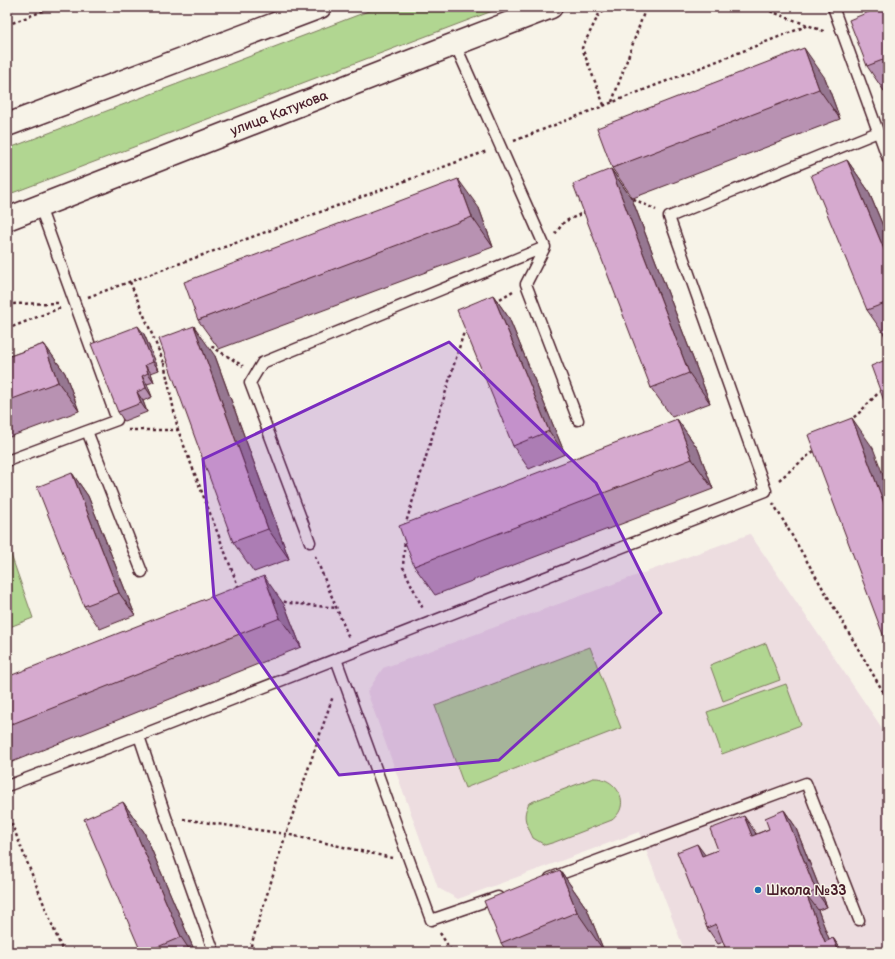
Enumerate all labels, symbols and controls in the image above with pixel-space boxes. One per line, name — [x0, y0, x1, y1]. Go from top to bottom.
street label: улица Катукова — [228, 86, 331, 139]
place label: Школа №33 — [766, 882, 846, 899]
marker: Школа №33 — [753, 885, 763, 895]

